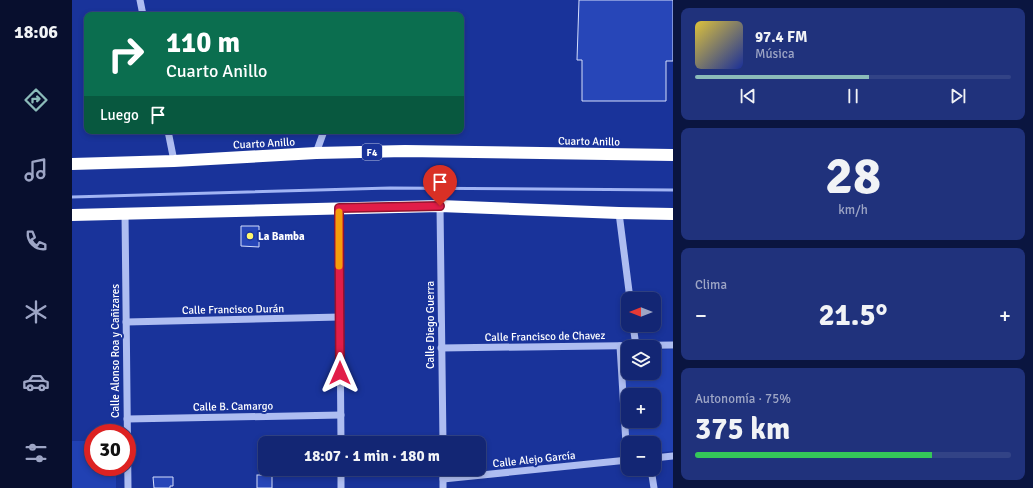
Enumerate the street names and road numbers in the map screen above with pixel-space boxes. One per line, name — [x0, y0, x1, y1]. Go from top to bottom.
street label: Cuarto Anillo — [558, 134, 620, 149]
street label: Cuarto Anillo — [233, 135, 296, 152]
road number: F4 — [362, 144, 382, 160]
street label: Calle Diego Guerra — [424, 281, 437, 369]
street label: Calle Alonso Roa y Cañizares — [109, 284, 122, 418]
street label: Calle Francisco Durán — [182, 302, 284, 317]
street label: Calle Francisco de Chavez — [485, 329, 606, 344]
street label: Calle B. Camargo — [193, 399, 274, 414]
street label: Calle Alejo García — [492, 449, 576, 470]

